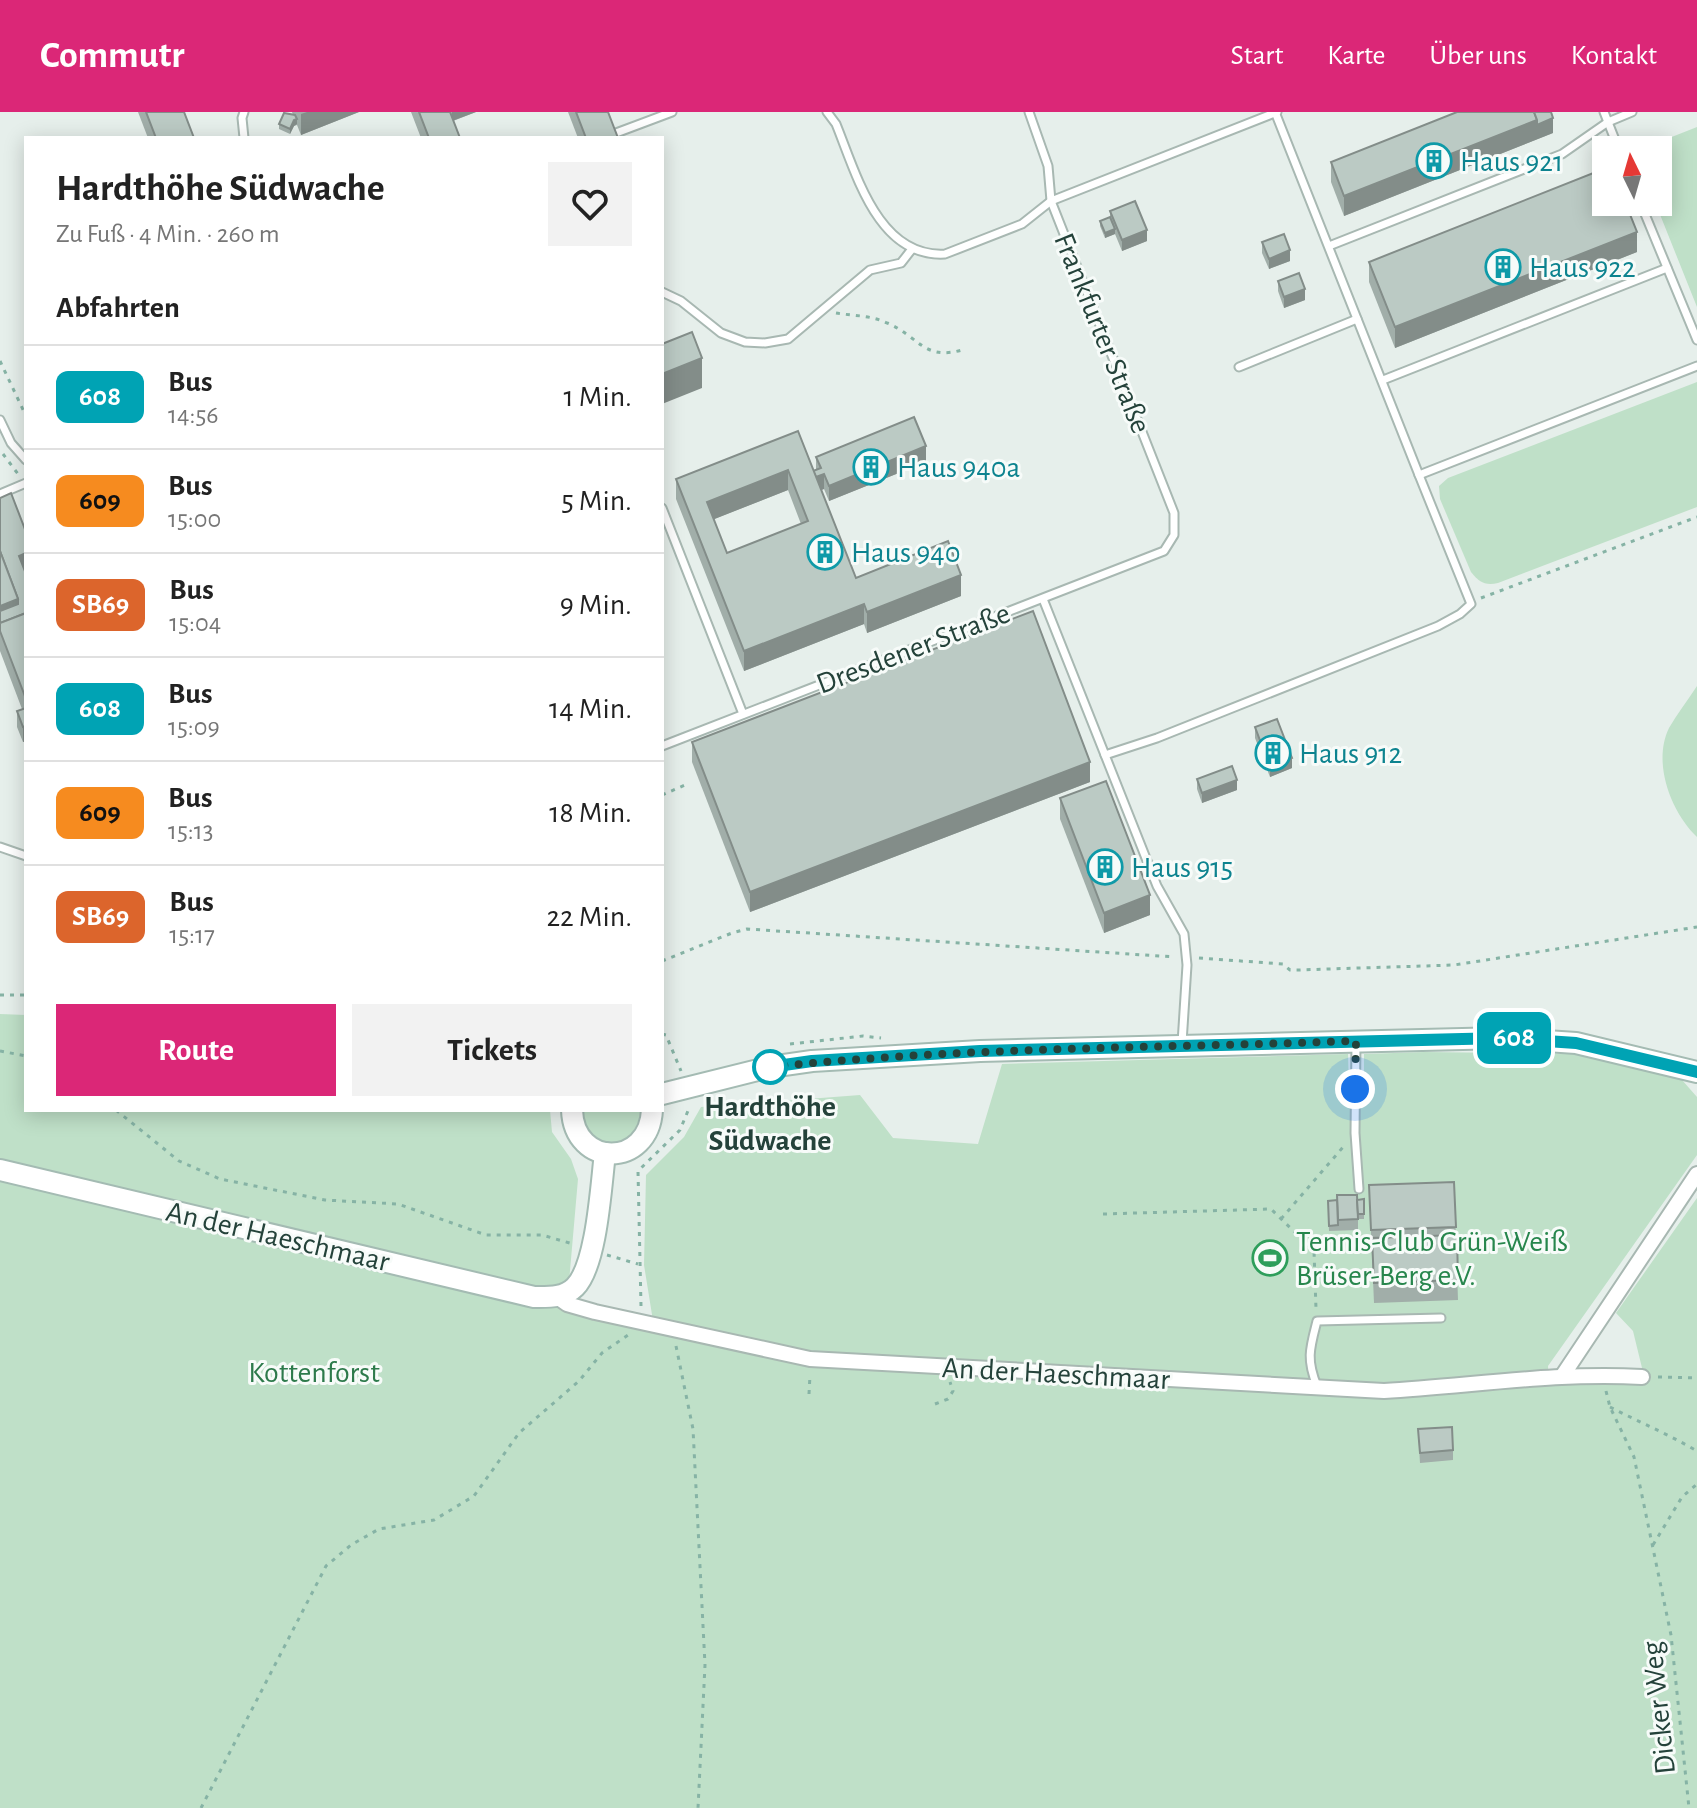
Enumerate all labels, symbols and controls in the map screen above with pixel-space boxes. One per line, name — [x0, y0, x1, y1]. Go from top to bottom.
text: Commutr — [40, 37, 185, 75]
text: Start — [1231, 42, 1283, 70]
text: Karte — [1327, 42, 1386, 70]
text: Über uns — [1430, 42, 1527, 70]
text: Kontakt — [1571, 42, 1657, 70]
north arrow — [1592, 136, 1672, 216]
map controls — [1592, 136, 1672, 216]
building icon: Haus 921 — [1415, 142, 1453, 180]
place label: Haus 921 — [1460, 147, 1563, 177]
button: heart — [548, 162, 632, 246]
text: Hardthöhe Südwache — [56, 170, 385, 208]
text: Zu Fuß · 4 Min. · 260 m — [56, 221, 280, 247]
street label: Frankfurter Straße — [1048, 229, 1156, 438]
building icon: Haus 922 — [1484, 248, 1522, 286]
place label: Haus 922 — [1529, 253, 1636, 283]
text: Abfahrten — [56, 293, 180, 323]
text: Bus — [168, 367, 213, 397]
text: 1 Min. — [563, 382, 632, 412]
text: 608 — [79, 383, 121, 411]
text: 14:56 — [168, 402, 219, 428]
building icon: Haus 940a — [852, 448, 890, 486]
place label: Haus 940a — [897, 453, 1020, 483]
text: Bus — [168, 471, 213, 501]
text: 5 Min. — [561, 486, 632, 516]
text: 609 — [79, 487, 121, 515]
text: 15:00 — [168, 506, 221, 532]
building icon: Haus 940 — [806, 533, 844, 571]
place label: Haus 940 — [851, 538, 961, 568]
text: Bus — [169, 575, 214, 605]
text: 9 Min. — [560, 590, 632, 620]
text: SB69 — [72, 591, 129, 619]
street label: Dresdener Straße — [812, 598, 1014, 700]
text: 15:04 — [169, 610, 221, 636]
text: Bus — [168, 679, 213, 709]
text: 14 Min. — [549, 694, 632, 724]
text: 608 — [79, 695, 121, 723]
text: 15:09 — [168, 714, 220, 740]
building icon: Haus 912 — [1254, 734, 1292, 772]
place label: Haus 912 — [1299, 739, 1402, 769]
text: Bus — [168, 783, 213, 813]
text: 18 Min. — [549, 798, 632, 828]
text: 609 — [79, 799, 121, 827]
text: 15:13 — [168, 818, 213, 844]
building icon: Haus 915 — [1086, 848, 1124, 886]
place label: Haus 915 — [1131, 853, 1233, 883]
text: Bus — [169, 887, 214, 917]
text: 22 Min. — [546, 902, 632, 932]
text: SB69 — [72, 903, 129, 931]
text: 15:17 — [169, 922, 215, 948]
button: Route — [56, 1004, 336, 1096]
button: Tickets — [352, 1004, 632, 1096]
line badge: 608 — [1468, 1012, 1560, 1064]
text: 608 — [1493, 1024, 1535, 1052]
marker: Hardthöhe Südwache — [753, 1050, 787, 1084]
your location — [1335, 1069, 1375, 1109]
place label: Hardthöhe Südwache — [704, 1092, 836, 1156]
street label: An der Haeschmaar — [163, 1197, 393, 1277]
place label: Tennis-Club Grün-Weiß Brüser-Berg e.V. — [1296, 1227, 1567, 1291]
sports icon: Tennis-Club Grün-Weiß Brüser-Berg e.V. — [1251, 1239, 1289, 1277]
street label: An der Haeschmaar — [941, 1353, 1171, 1395]
park label: Kottenforst — [248, 1358, 380, 1388]
street label: Dicker Weg — [1637, 1640, 1681, 1776]

